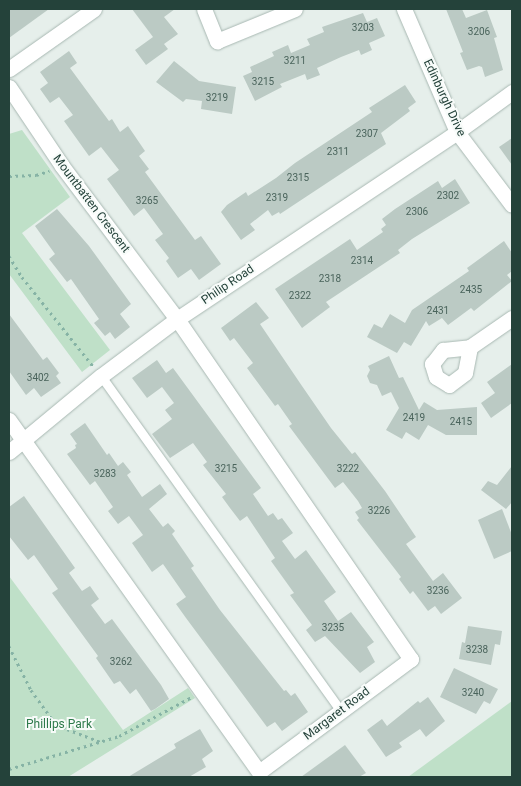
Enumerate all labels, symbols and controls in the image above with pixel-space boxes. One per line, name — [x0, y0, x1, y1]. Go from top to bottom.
house number: 3203 — [352, 22, 374, 34]
house number: 3206 — [468, 26, 490, 38]
house number: 3211 — [284, 55, 306, 67]
street label: Edinburgh Drive — [420, 57, 468, 139]
house number: 3215 — [252, 76, 274, 88]
house number: 3219 — [206, 92, 228, 104]
house number: 2307 — [356, 128, 378, 140]
house number: 2311 — [327, 146, 349, 158]
street label: Mountbatten Crescent — [49, 152, 133, 256]
house number: 2315 — [287, 172, 309, 184]
house number: 2302 — [437, 190, 459, 202]
house number: 2319 — [266, 192, 288, 204]
house number: 3265 — [136, 195, 158, 207]
house number: 2306 — [406, 206, 428, 218]
house number: 2314 — [351, 255, 373, 267]
street label: Philip Road — [199, 262, 257, 308]
house number: 2318 — [319, 273, 341, 285]
house number: 2435 — [460, 284, 482, 296]
house number: 2322 — [289, 290, 311, 302]
house number: 2431 — [427, 305, 449, 317]
house number: 3402 — [27, 372, 49, 384]
house number: 2419 — [403, 412, 425, 424]
house number: 2415 — [450, 416, 472, 428]
house number: 3215 — [215, 463, 237, 475]
house number: 3222 — [337, 463, 359, 475]
house number: 3283 — [94, 468, 116, 480]
house number: 3226 — [368, 505, 390, 517]
house number: 3236 — [427, 585, 449, 597]
house number: 3235 — [322, 622, 344, 634]
house number: 3238 — [466, 644, 488, 656]
house number: 3262 — [110, 656, 132, 668]
street label: Margaret Road — [301, 684, 373, 744]
house number: 3240 — [462, 687, 484, 699]
park label: Phillips Park — [26, 718, 92, 732]

